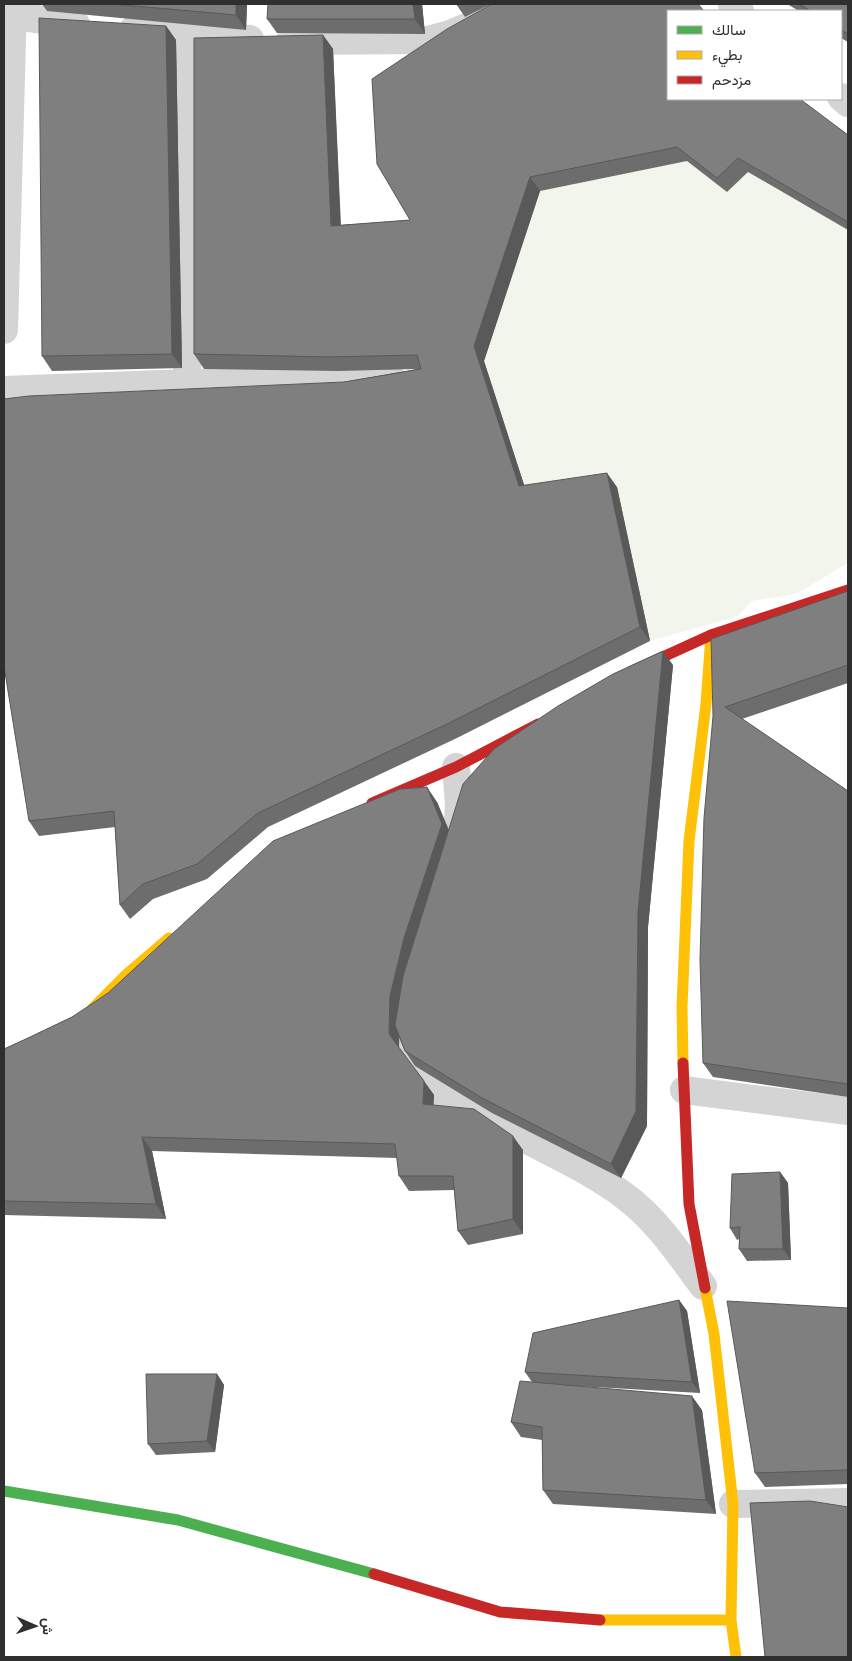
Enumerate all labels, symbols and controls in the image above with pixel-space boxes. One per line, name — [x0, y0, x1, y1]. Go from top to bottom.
legend — [667, 10, 842, 100]
text: سالك — [712, 20, 746, 39]
text: بطيء — [712, 45, 742, 68]
text: مزدحم — [712, 70, 751, 90]
north arrow — [10, 1601, 60, 1651]
text: ش — [39, 1618, 57, 1635]

